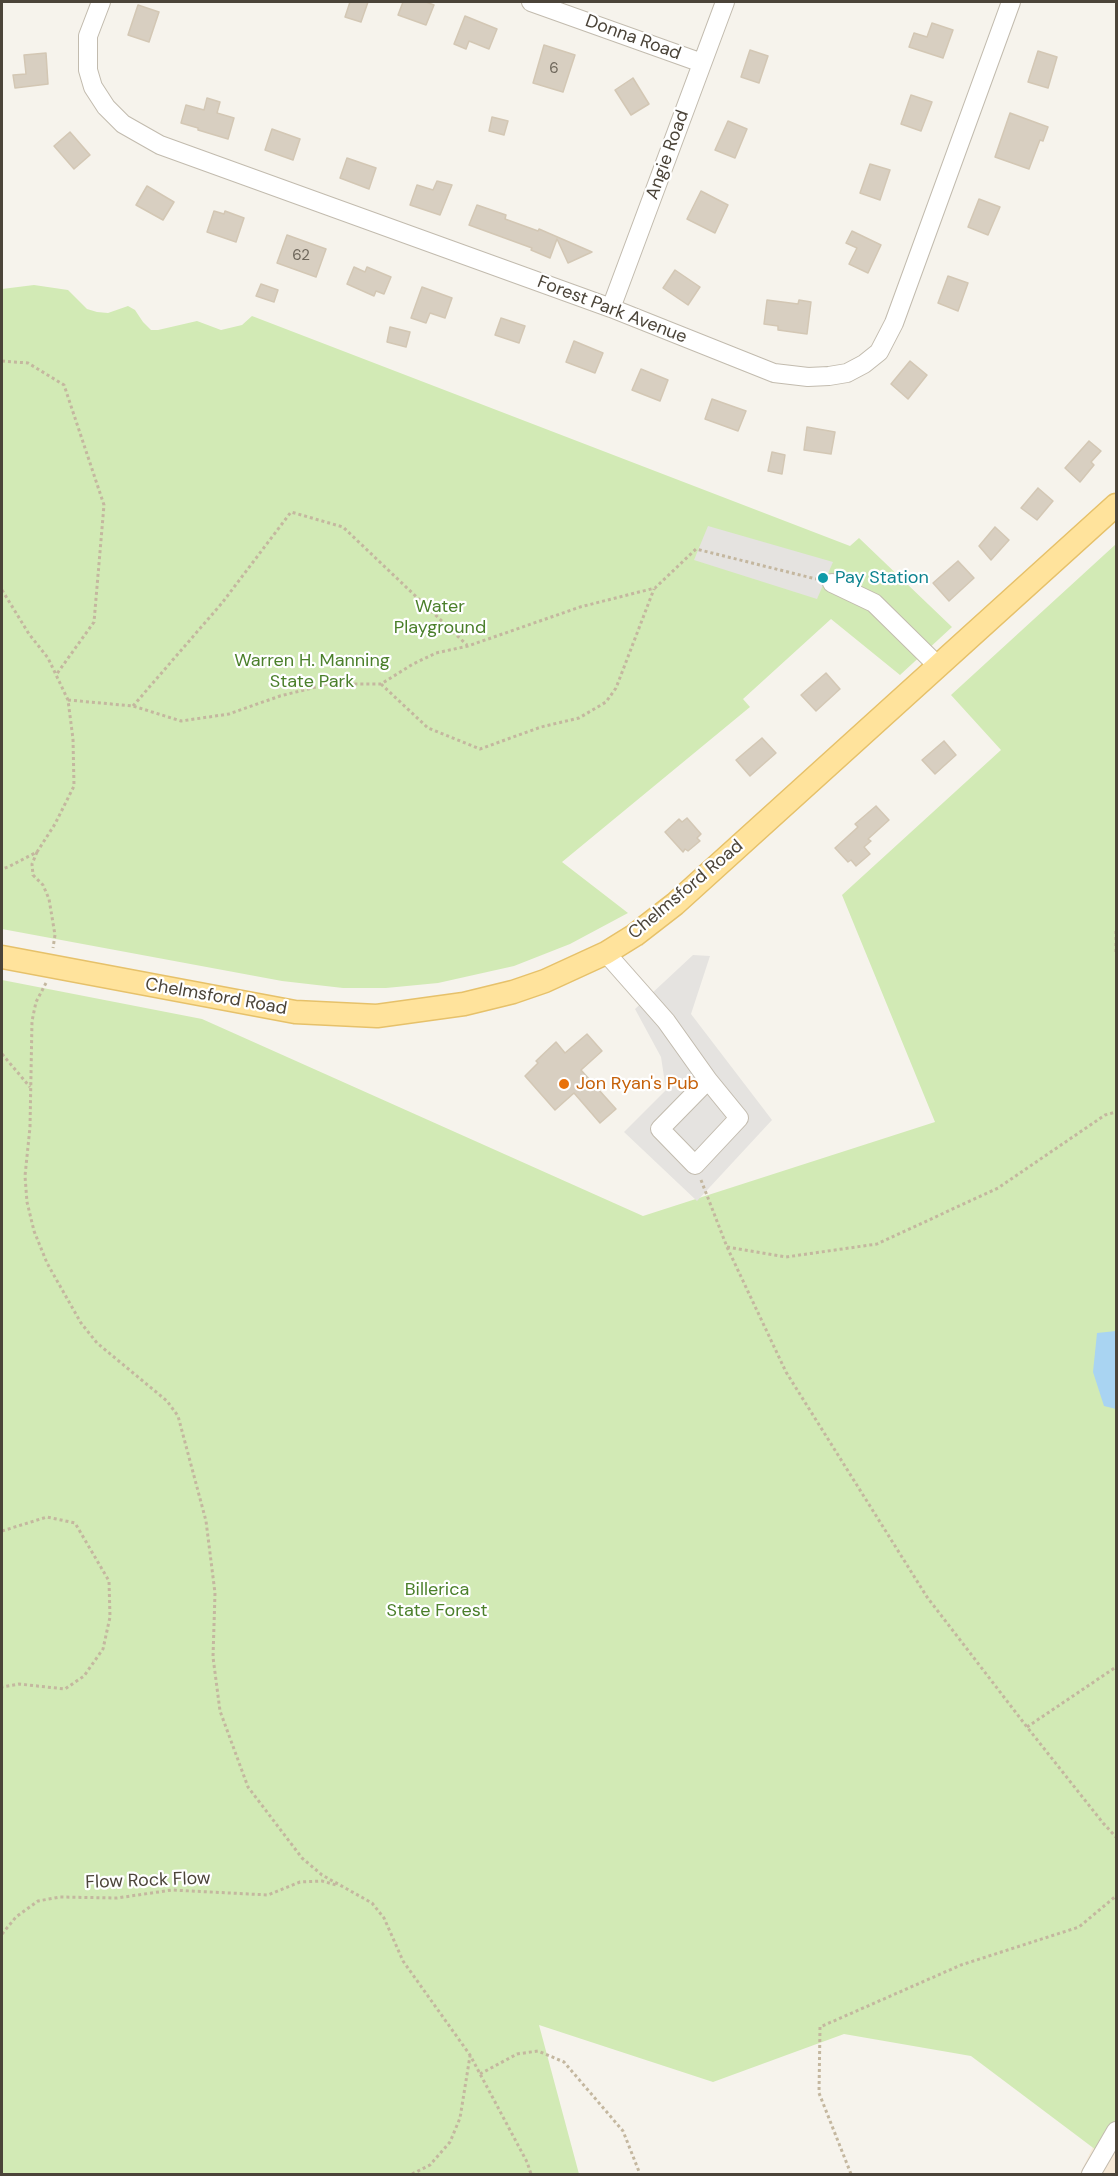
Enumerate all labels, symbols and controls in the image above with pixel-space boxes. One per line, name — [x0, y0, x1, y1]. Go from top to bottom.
street label: Donna Road — [582, 11, 684, 65]
house number: 6 — [549, 60, 559, 78]
street label: Angie Road — [642, 107, 694, 203]
house number: 62 — [292, 247, 310, 265]
street label: Forest Park Avenue — [534, 272, 690, 348]
place label: Pay Station — [835, 567, 929, 589]
marker: Pay Station — [816, 571, 830, 585]
park label: Water Playground — [394, 596, 486, 638]
park label: Warren H. Manning State Park — [234, 650, 390, 692]
street label: Chelmsford Road — [624, 836, 748, 944]
street label: Chelmsford Road — [144, 974, 288, 1020]
place label: Jon Ryan's Pub — [576, 1073, 699, 1095]
marker: Jon Ryan's Pub — [557, 1077, 571, 1091]
park label: Billerica State Forest — [386, 1579, 488, 1622]
street label: Flow Rock Flow — [85, 1868, 211, 1894]

